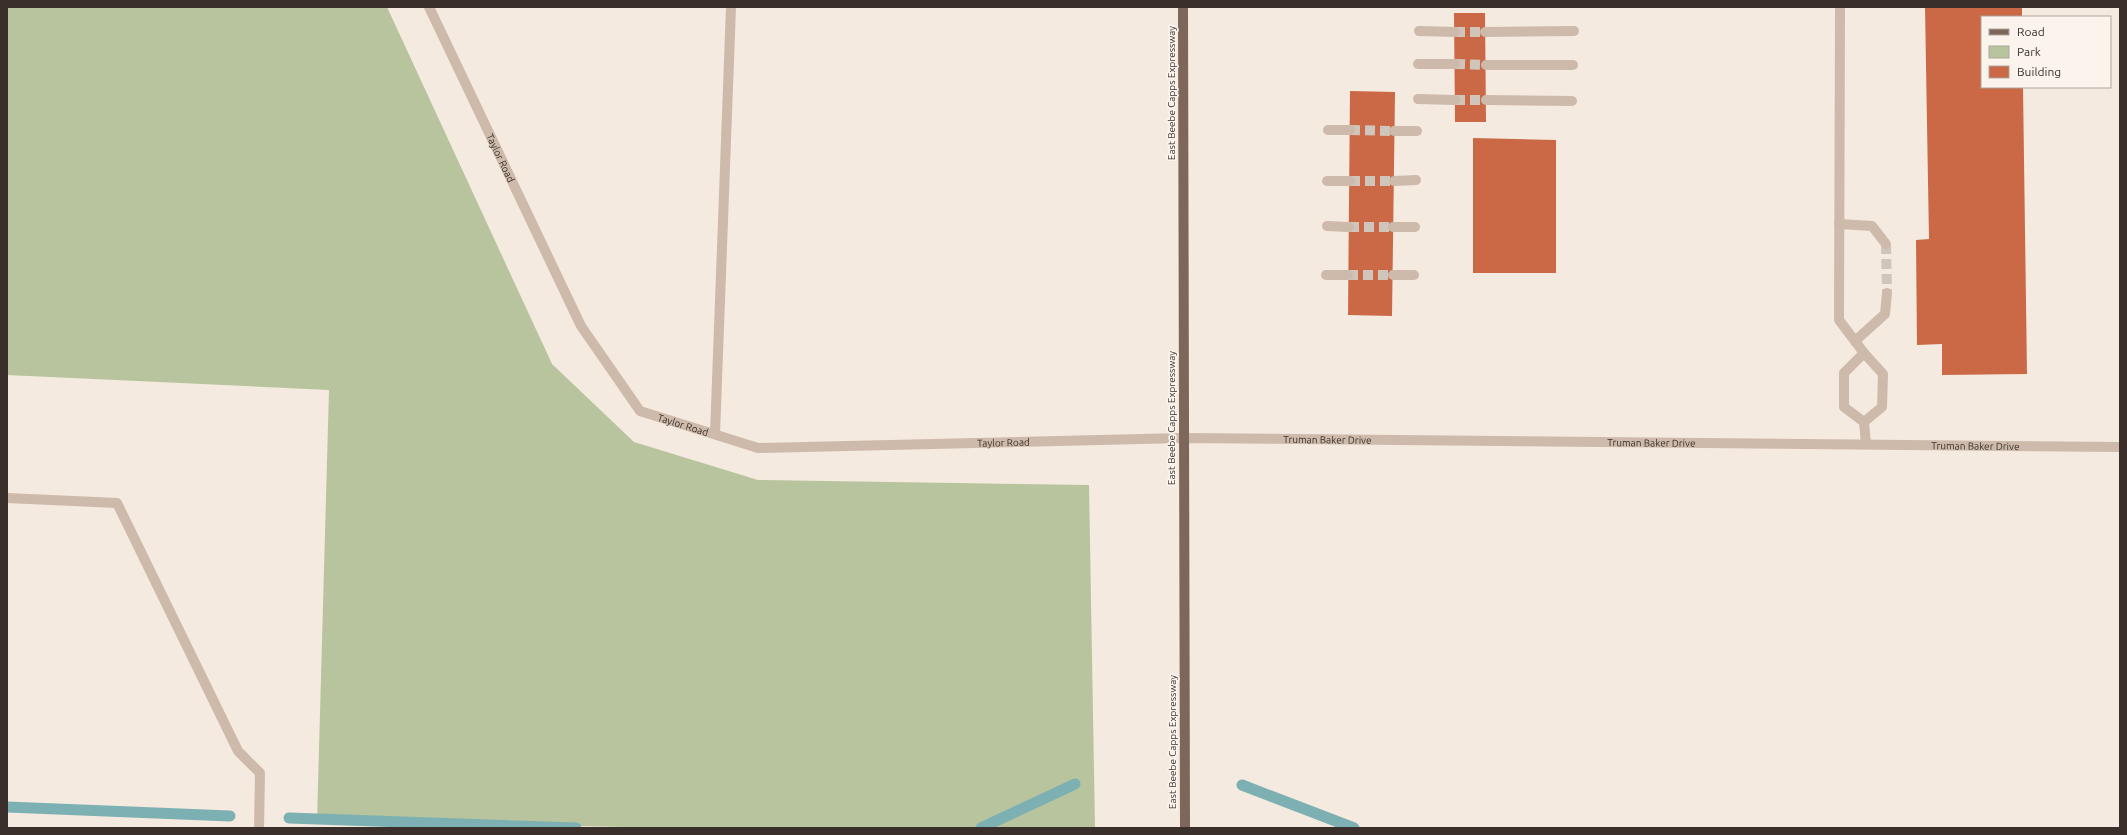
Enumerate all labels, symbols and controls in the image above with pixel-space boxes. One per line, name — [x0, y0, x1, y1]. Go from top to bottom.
legend — [1981, 16, 2111, 88]
text: Road — [2017, 25, 2045, 38]
street label: East Beebe Capps Expressway — [1166, 26, 1177, 160]
text: Park — [2017, 45, 2041, 58]
text: Building — [2017, 65, 2061, 78]
street label: Taylor Road — [484, 132, 517, 184]
street label: East Beebe Capps Expressway — [1166, 351, 1177, 485]
street label: Taylor Road — [656, 412, 710, 438]
street label: Truman Baker Drive — [1283, 434, 1372, 446]
street label: Taylor Road — [977, 437, 1030, 449]
street label: Truman Baker Drive — [1607, 437, 1696, 449]
street label: Truman Baker Drive — [1931, 440, 2020, 452]
street label: East Beebe Capps Expressway — [1167, 675, 1178, 809]

